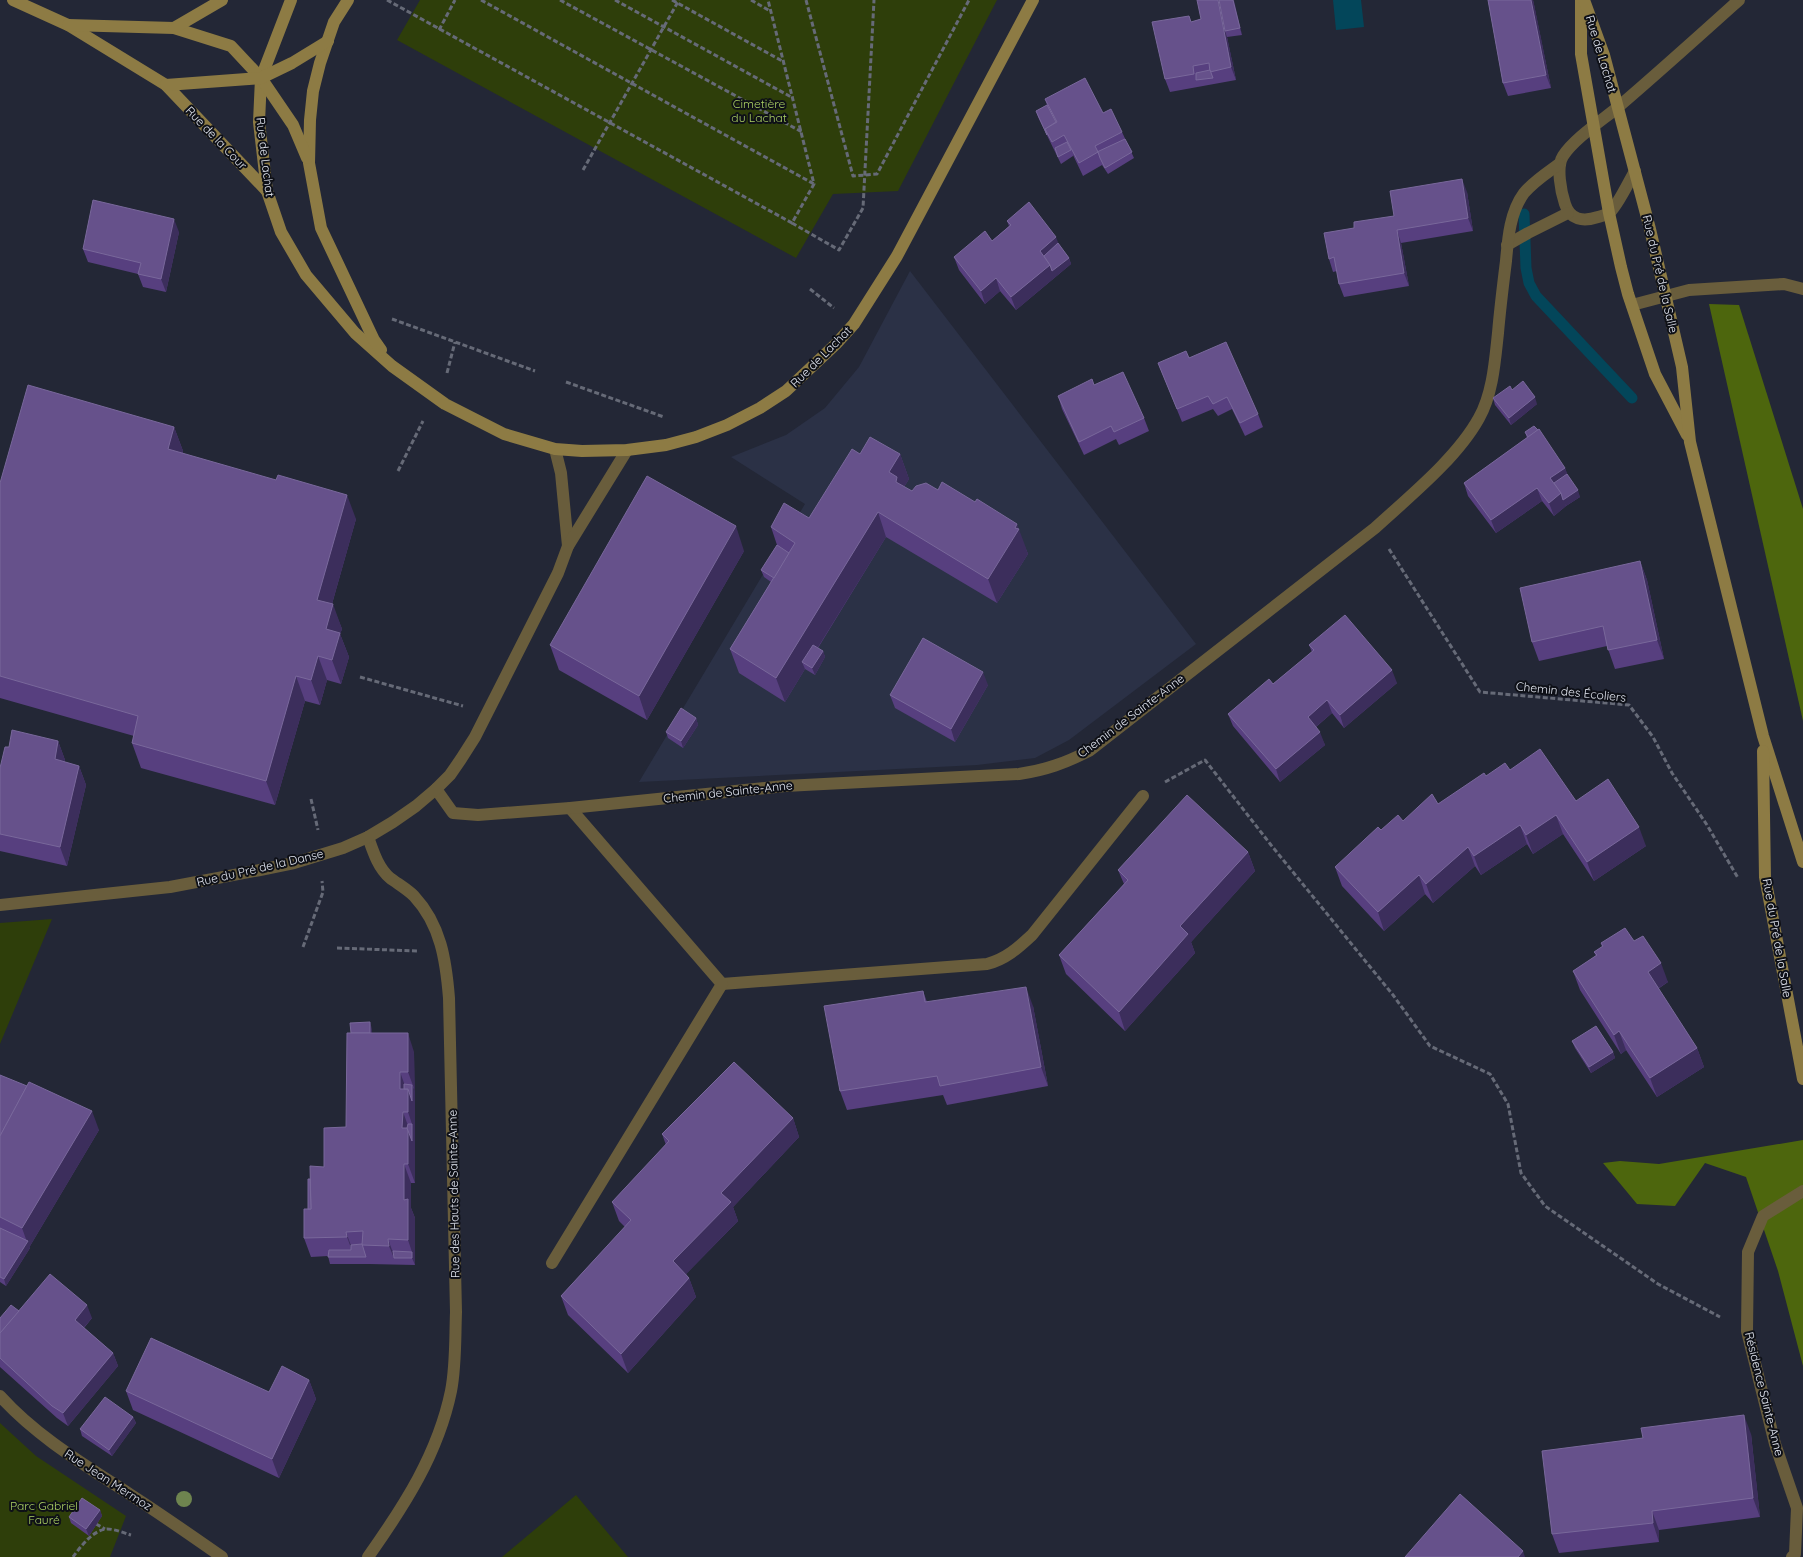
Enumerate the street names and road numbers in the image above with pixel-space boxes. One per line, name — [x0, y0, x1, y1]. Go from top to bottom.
street label: Rue de Lachat — [1583, 13, 1620, 94]
street label: Rue de la Cour — [182, 103, 250, 173]
street label: Rue de Lachat — [253, 116, 278, 198]
street label: Rue du Pré de la Salle — [1640, 213, 1681, 335]
street label: Rue de Lachat — [787, 323, 854, 390]
street label: Chemin de Sainte-Anne — [1074, 670, 1187, 761]
street label: Chemin des Écoliers — [1515, 678, 1627, 705]
street label: Chemin de Sainte-Anne — [663, 777, 794, 806]
street label: Rue du Pré de la Danse — [195, 846, 325, 889]
street label: Rue du Pré de la Salle — [1760, 877, 1795, 999]
street label: Rue des Hauts de Sainte-Anne — [445, 1110, 462, 1278]
street label: Résidence Sainte-Anne — [1742, 1330, 1787, 1458]
street label: Rue Jean Mermoz — [62, 1446, 155, 1514]

